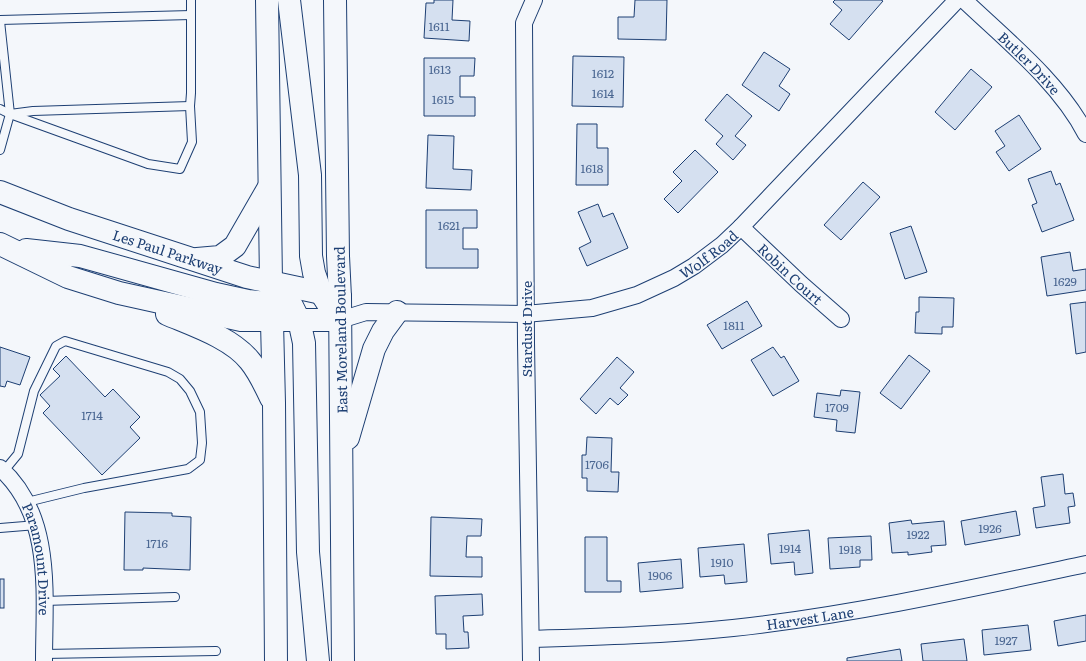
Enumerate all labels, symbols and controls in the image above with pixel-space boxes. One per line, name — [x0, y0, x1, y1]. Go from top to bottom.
house number: 1611 — [428, 17, 450, 35]
street label: Butler Drive — [994, 27, 1066, 99]
house number: 1613 — [429, 60, 451, 78]
house number: 1612 — [592, 64, 614, 82]
house number: 1614 — [592, 84, 615, 102]
house number: 1615 — [432, 90, 454, 108]
house number: 1618 — [581, 159, 604, 177]
house number: 1621 — [438, 216, 460, 234]
street label: Les Paul Parkway — [110, 224, 226, 279]
street label: Wolf Road — [675, 225, 742, 283]
street label: Robin Court — [754, 238, 828, 309]
street label: East Moreland Boulevard — [329, 246, 351, 414]
house number: 1629 — [1053, 272, 1077, 290]
street label: Stardust Drive — [516, 281, 536, 377]
house number: 1811 — [723, 316, 745, 334]
house number: 1709 — [825, 398, 849, 416]
house number: 1714 — [81, 406, 103, 424]
house number: 1706 — [585, 455, 610, 473]
street label: Paramount Drive — [18, 499, 55, 616]
house number: 1926 — [978, 519, 1002, 537]
house number: 1922 — [906, 525, 930, 543]
house number: 1716 — [146, 534, 169, 552]
house number: 1914 — [779, 539, 801, 557]
house number: 1918 — [839, 540, 862, 558]
house number: 1910 — [711, 553, 734, 571]
house number: 1906 — [648, 566, 673, 584]
street label: Harvest Lane — [765, 601, 855, 634]
house number: 1927 — [994, 631, 1018, 649]

